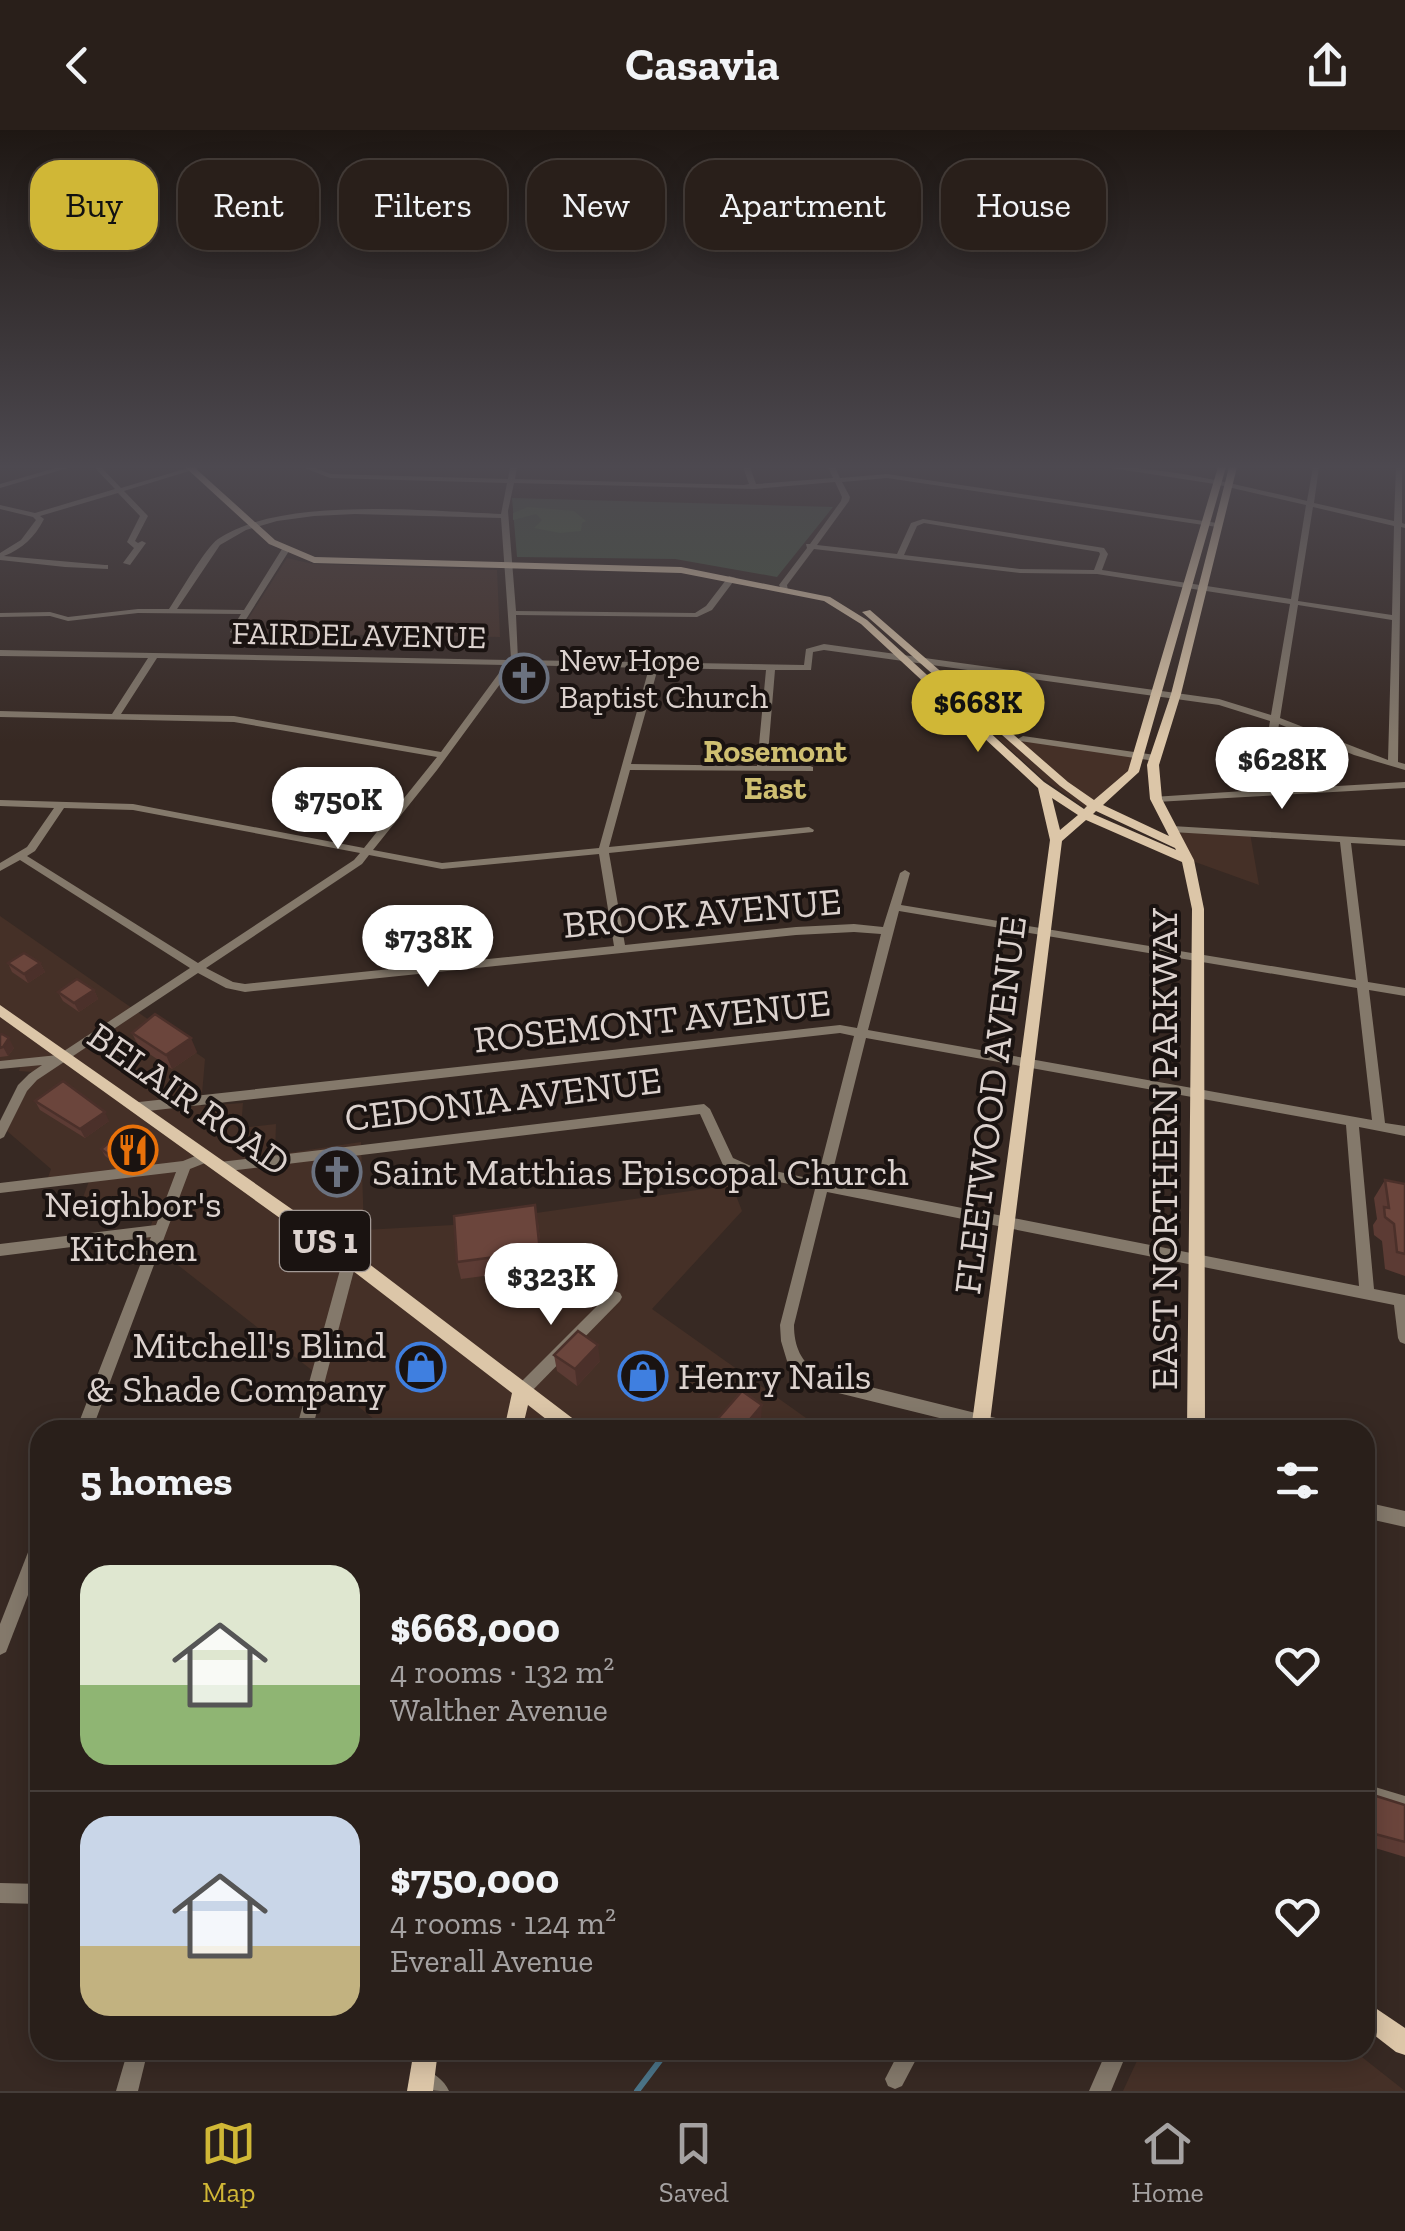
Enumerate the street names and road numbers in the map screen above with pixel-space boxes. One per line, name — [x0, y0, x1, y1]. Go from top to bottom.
street label: FAIRDEL AVENUE — [231, 614, 487, 656]
street label: BROOK AVENUE — [561, 878, 843, 948]
street label: EAST NORTHERN PARKWAY — [1141, 907, 1187, 1390]
street label: FLEETWOOD AVENUE — [944, 913, 1036, 1297]
street label: ROSEMONT AVENUE — [471, 979, 833, 1063]
street label: BELAIR ROAD — [79, 1012, 299, 1186]
street label: CEDONIA AVENUE — [342, 1057, 664, 1141]
road number: US 1 — [280, 1211, 370, 1271]

